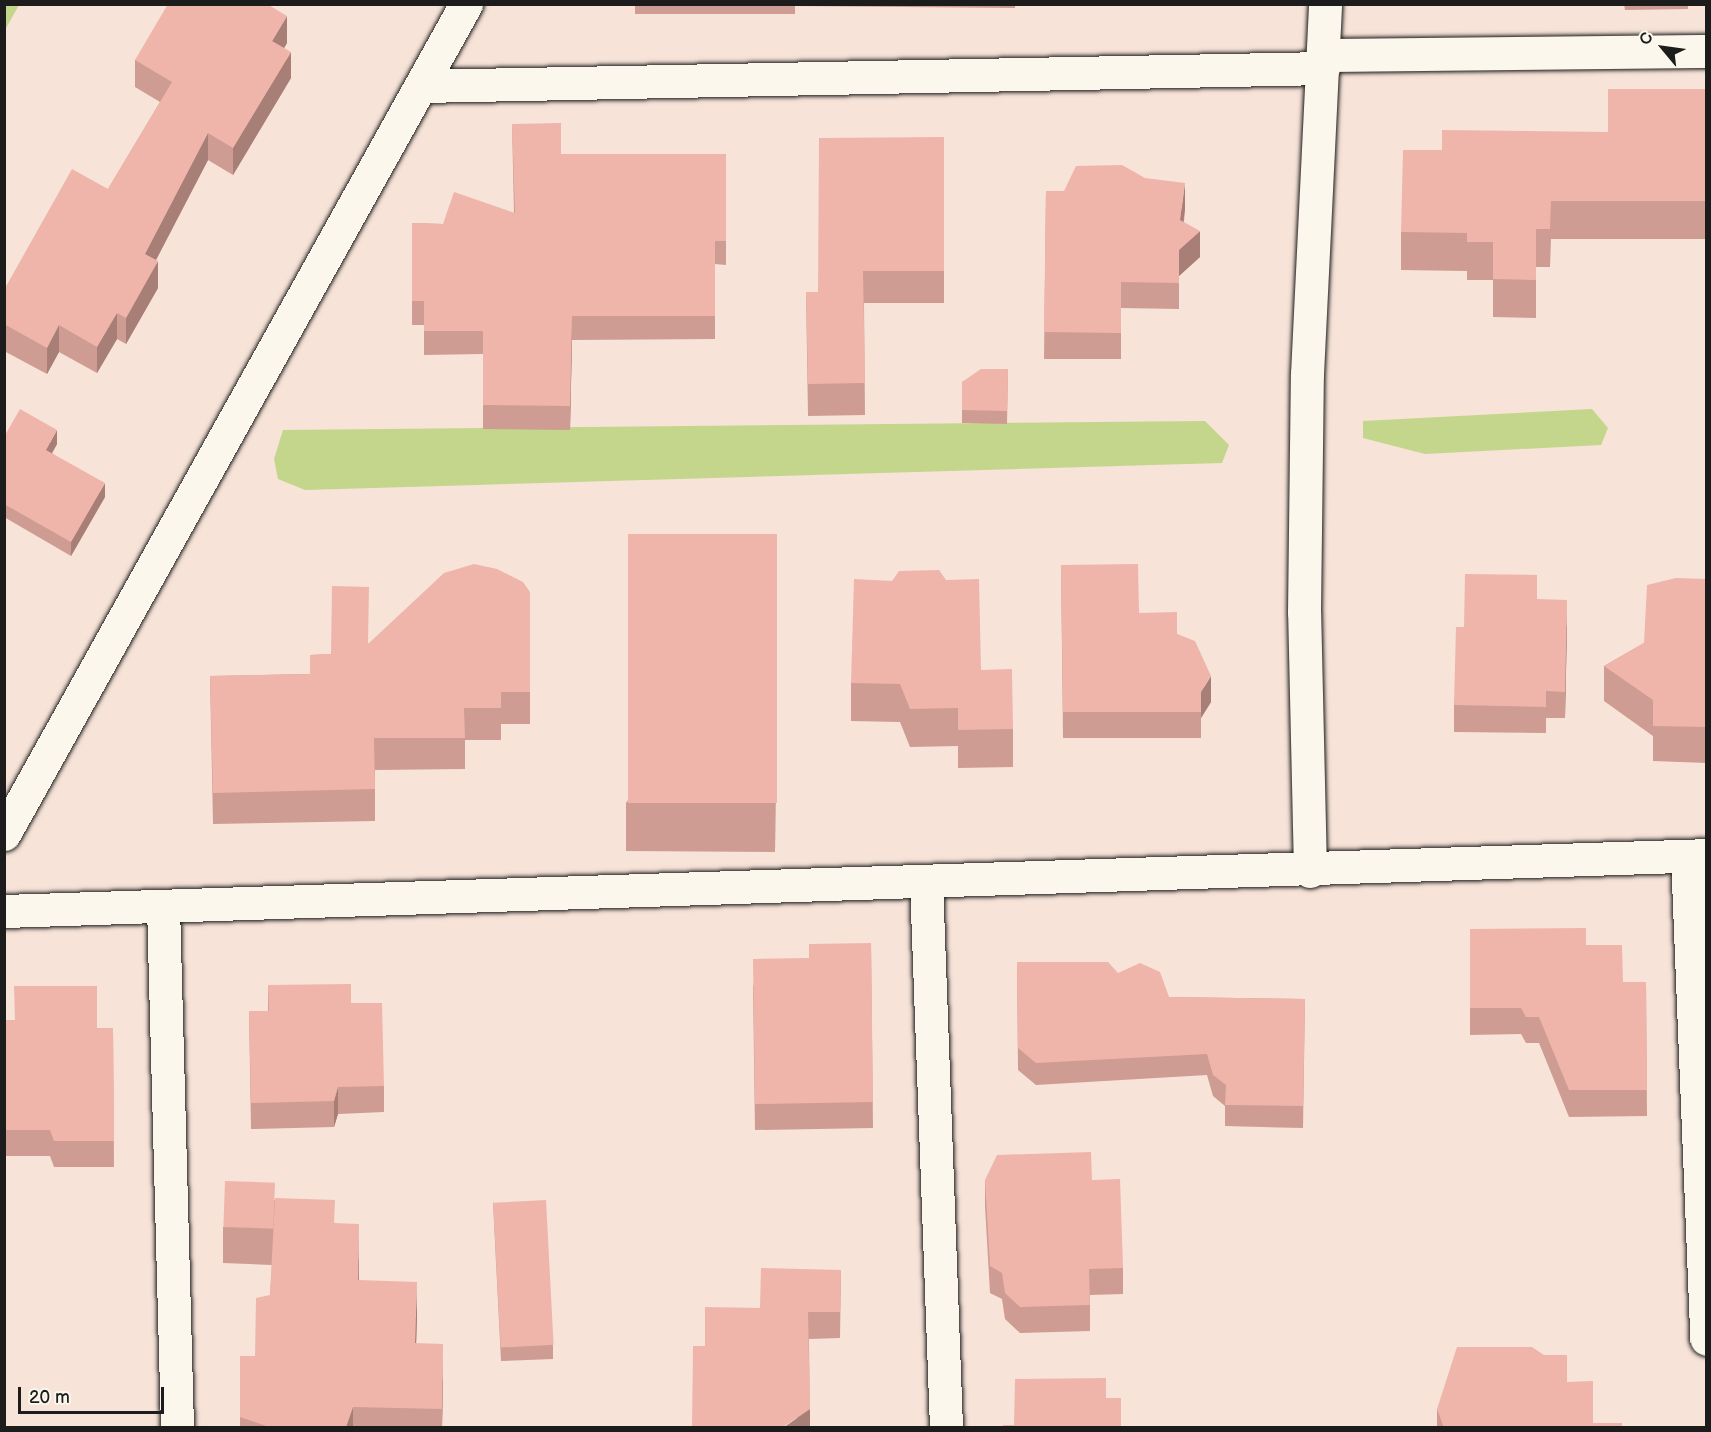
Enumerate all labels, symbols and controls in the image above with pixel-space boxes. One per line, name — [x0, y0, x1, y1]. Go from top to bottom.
north arrow — [1633, 18, 1693, 78]
text: С — [1636, 30, 1658, 49]
scale bar — [21, 1375, 166, 1413]
text: 20 m — [29, 1387, 70, 1408]

